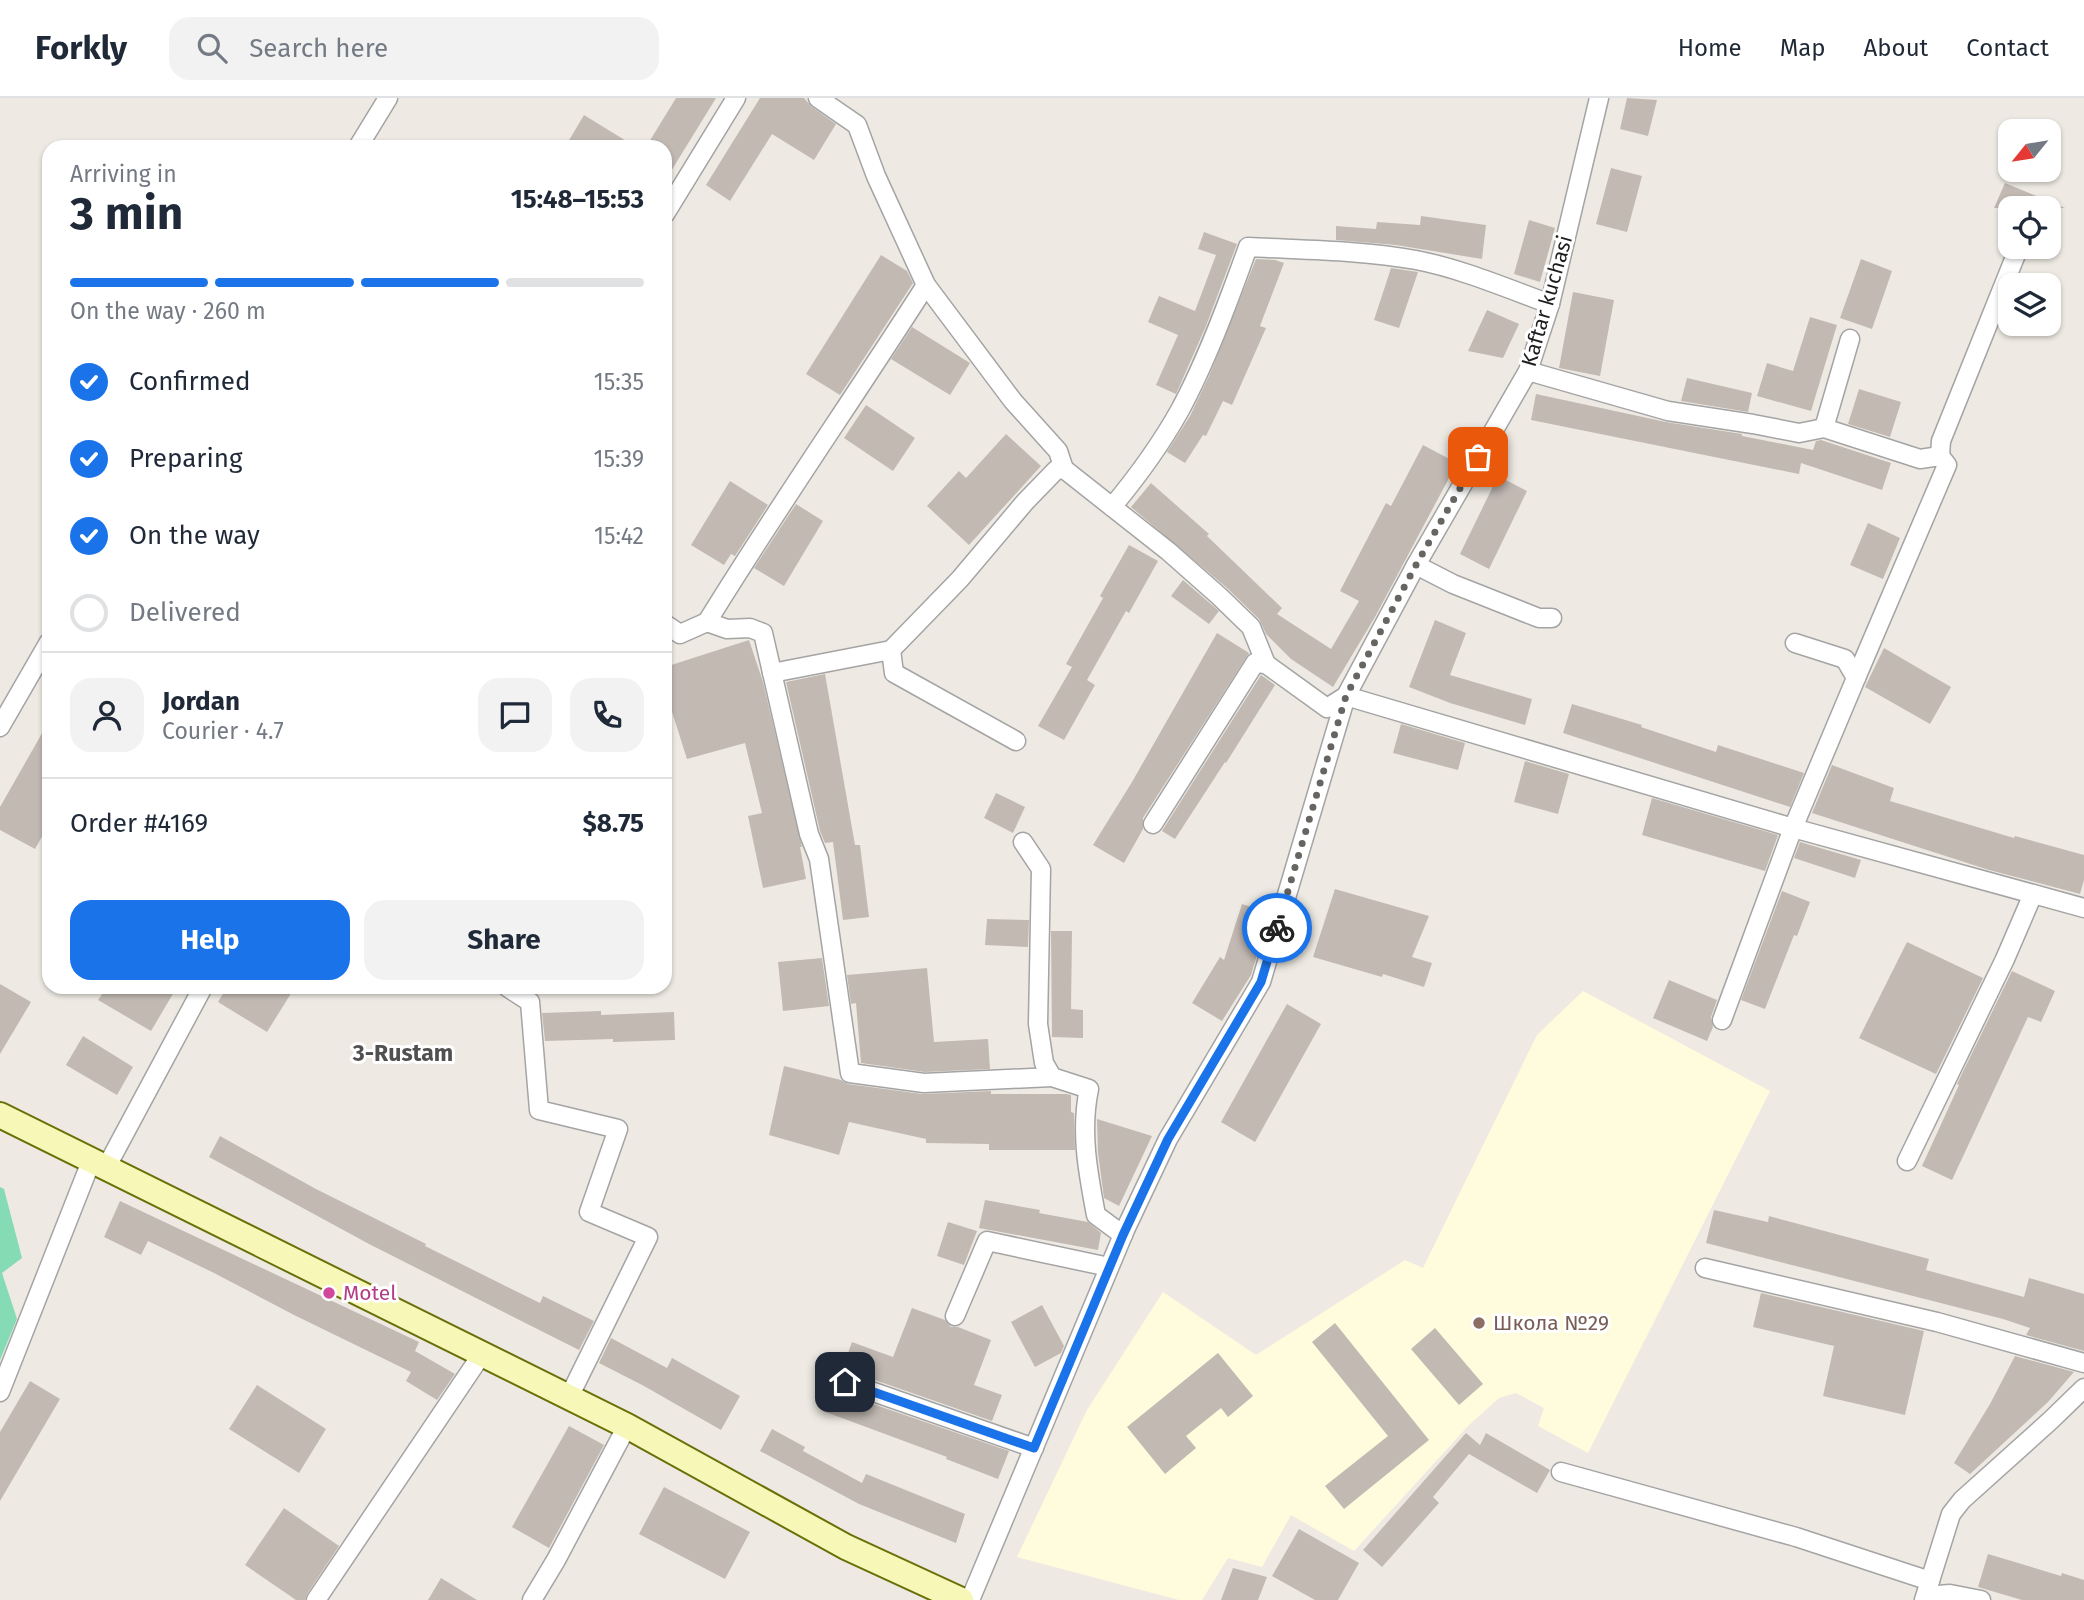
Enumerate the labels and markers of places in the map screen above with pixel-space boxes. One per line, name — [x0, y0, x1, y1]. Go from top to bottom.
pin — [1448, 427, 1508, 487]
place label: Motel — [343, 1280, 396, 1306]
marker: Motel — [321, 1285, 337, 1301]
place label: Школа №29 — [1493, 1310, 1609, 1336]
marker: Школа №29 — [1471, 1315, 1487, 1331]
pin — [815, 1352, 875, 1412]

